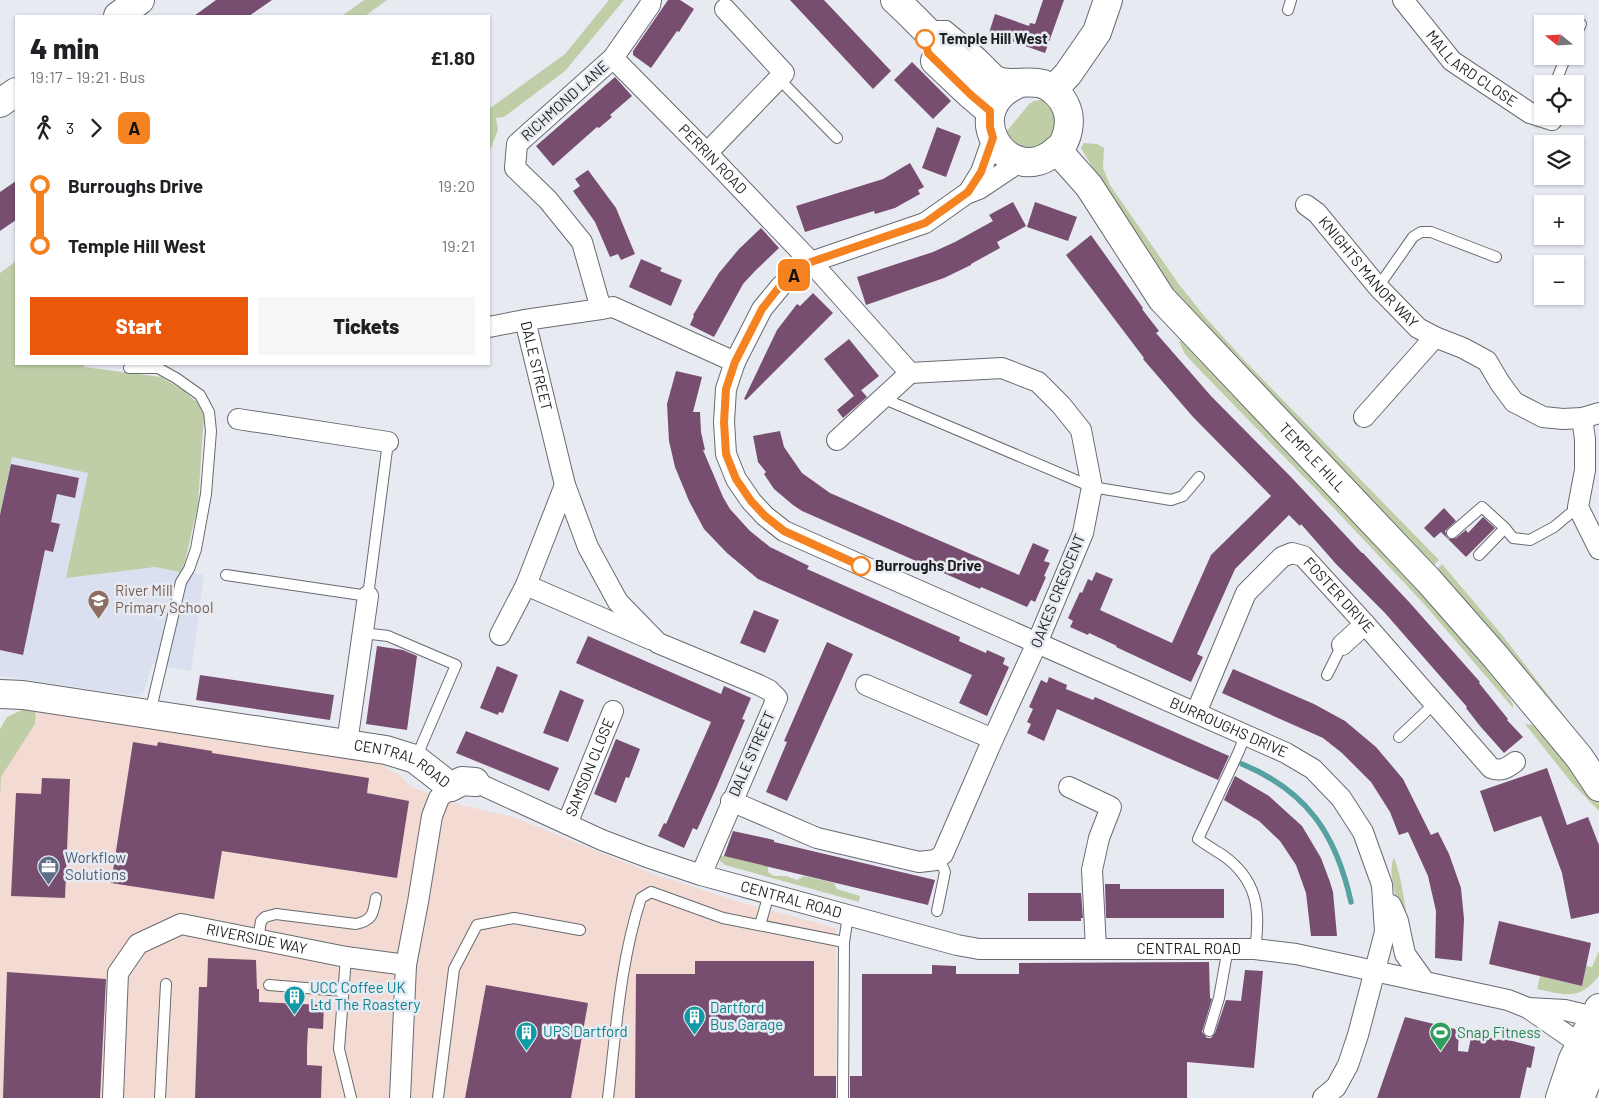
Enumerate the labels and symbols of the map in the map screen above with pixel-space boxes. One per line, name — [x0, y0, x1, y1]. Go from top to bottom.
north arrow — [1534, 15, 1584, 65]
street label: MALLARD CLOSE — [1423, 26, 1521, 110]
marker: Temple Hill West — [915, 29, 935, 49]
place label: Temple Hill West — [939, 29, 1048, 47]
street label: RICHMOND LANE — [517, 56, 612, 144]
street label: PERRIN ROAD — [675, 120, 751, 197]
street label: KNIGHTS MANOR WAY — [1315, 212, 1423, 331]
line badge: A — [778, 259, 810, 291]
street label: DALE STREET — [518, 319, 557, 412]
street label: TEMPLE HILL — [1276, 418, 1350, 495]
street label: OAKES CRESCENT — [1026, 531, 1088, 650]
street label: FOSTER DRIVE — [1300, 553, 1378, 636]
marker: Burroughs Drive — [851, 556, 871, 576]
place label: Burroughs Drive — [875, 556, 982, 574]
place label: River Mill Primary School — [115, 581, 213, 616]
school or university icon: River Mill Primary School — [87, 588, 111, 619]
street label: BURROUGHS DRIVE — [1167, 693, 1291, 761]
street label: DALE STREET — [724, 708, 778, 799]
street label: SAMSON CLOSE — [561, 715, 617, 819]
street label: CENTRAL ROAD — [353, 735, 454, 791]
place label: Workflow Solutions — [65, 848, 126, 883]
office icon: Workflow Solutions — [37, 855, 61, 886]
street label: CENTRAL ROAD — [739, 876, 844, 921]
street label: RIVERSIDE WAY — [205, 919, 309, 957]
street label: CENTRAL ROAD — [1137, 939, 1241, 957]
place label: UCC Coffee UK Ltd The Roastery — [310, 978, 421, 1013]
building icon: UCC Coffee UK Ltd The Roastery — [282, 985, 306, 1016]
place label: Dartford Bus Garage — [710, 998, 783, 1033]
building icon: Dartford Bus Garage — [682, 1005, 706, 1036]
building icon: UPS Dartford — [515, 1020, 539, 1051]
sports icon: Snap Fitness — [1429, 1021, 1453, 1052]
place label: UPS Dartford — [543, 1022, 628, 1040]
place label: Snap Fitness — [1457, 1023, 1541, 1041]

